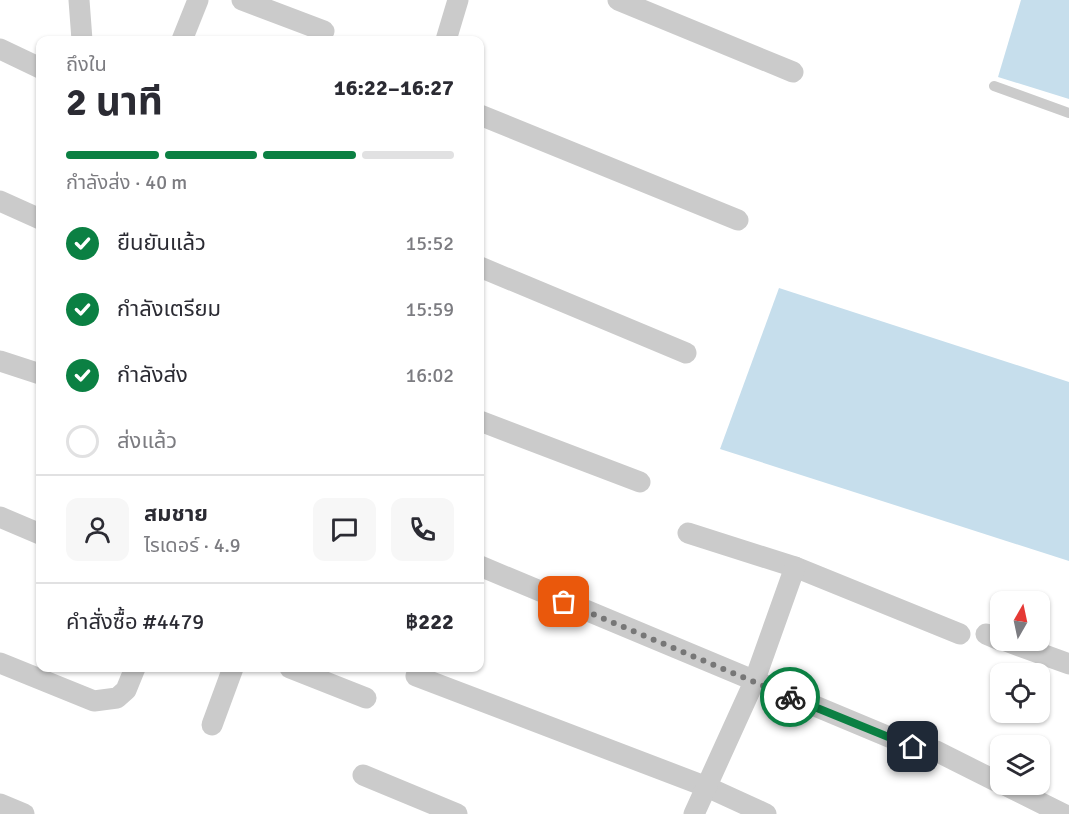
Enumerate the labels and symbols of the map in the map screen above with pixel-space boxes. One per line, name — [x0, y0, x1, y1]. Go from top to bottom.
pin — [538, 576, 589, 627]
north arrow — [990, 591, 1050, 651]
courier — [760, 667, 820, 727]
pin — [887, 721, 938, 772]

